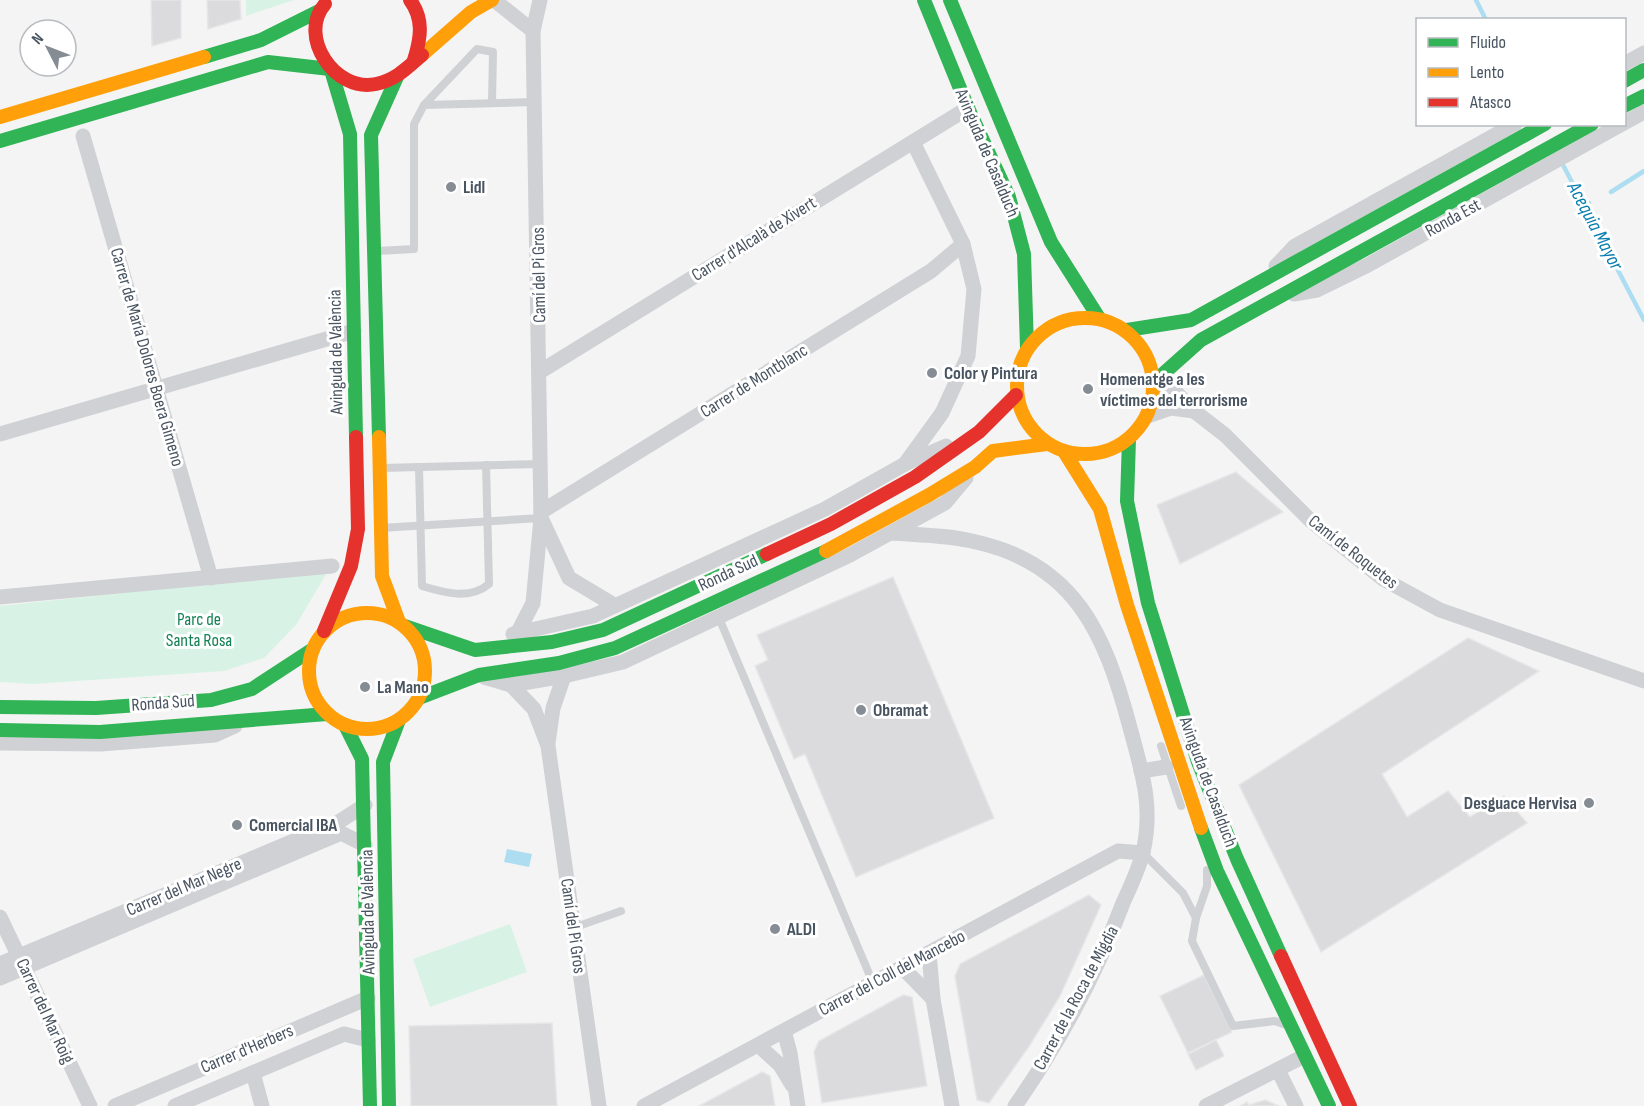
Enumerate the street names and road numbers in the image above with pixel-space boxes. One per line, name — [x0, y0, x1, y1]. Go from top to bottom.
street label: Avinguda de Casalduch — [950, 85, 1023, 220]
street label: Carrer d'Alcalà de Xivert — [688, 192, 821, 286]
street label: Ronda Est — [1422, 194, 1485, 242]
street label: Camí del Pi Gros — [528, 227, 550, 323]
street label: Carrer de María Dolores Boera Gimeno — [106, 245, 188, 469]
street label: Avinguda de València — [324, 289, 348, 416]
street label: Carrer de Montblanc — [697, 340, 811, 422]
street label: Camí de Roquetes — [1304, 511, 1402, 593]
street label: Ronda Sud — [695, 550, 761, 596]
street label: Ronda Sud — [131, 690, 195, 716]
street label: Avinguda de Casalduch — [1174, 713, 1241, 850]
street label: Avinguda de València — [356, 849, 380, 976]
street label: Carrer del Mar Negre — [123, 853, 245, 921]
street label: Camí del Pi Gros — [556, 877, 590, 975]
street label: Carrer de la Roca de Migdia — [1029, 922, 1123, 1074]
street label: Carrer del Coll del Mancebo — [815, 926, 969, 1020]
street label: Carrer del Mar Roig — [12, 955, 78, 1067]
street label: Carrer d'Herbers — [198, 1020, 296, 1078]

